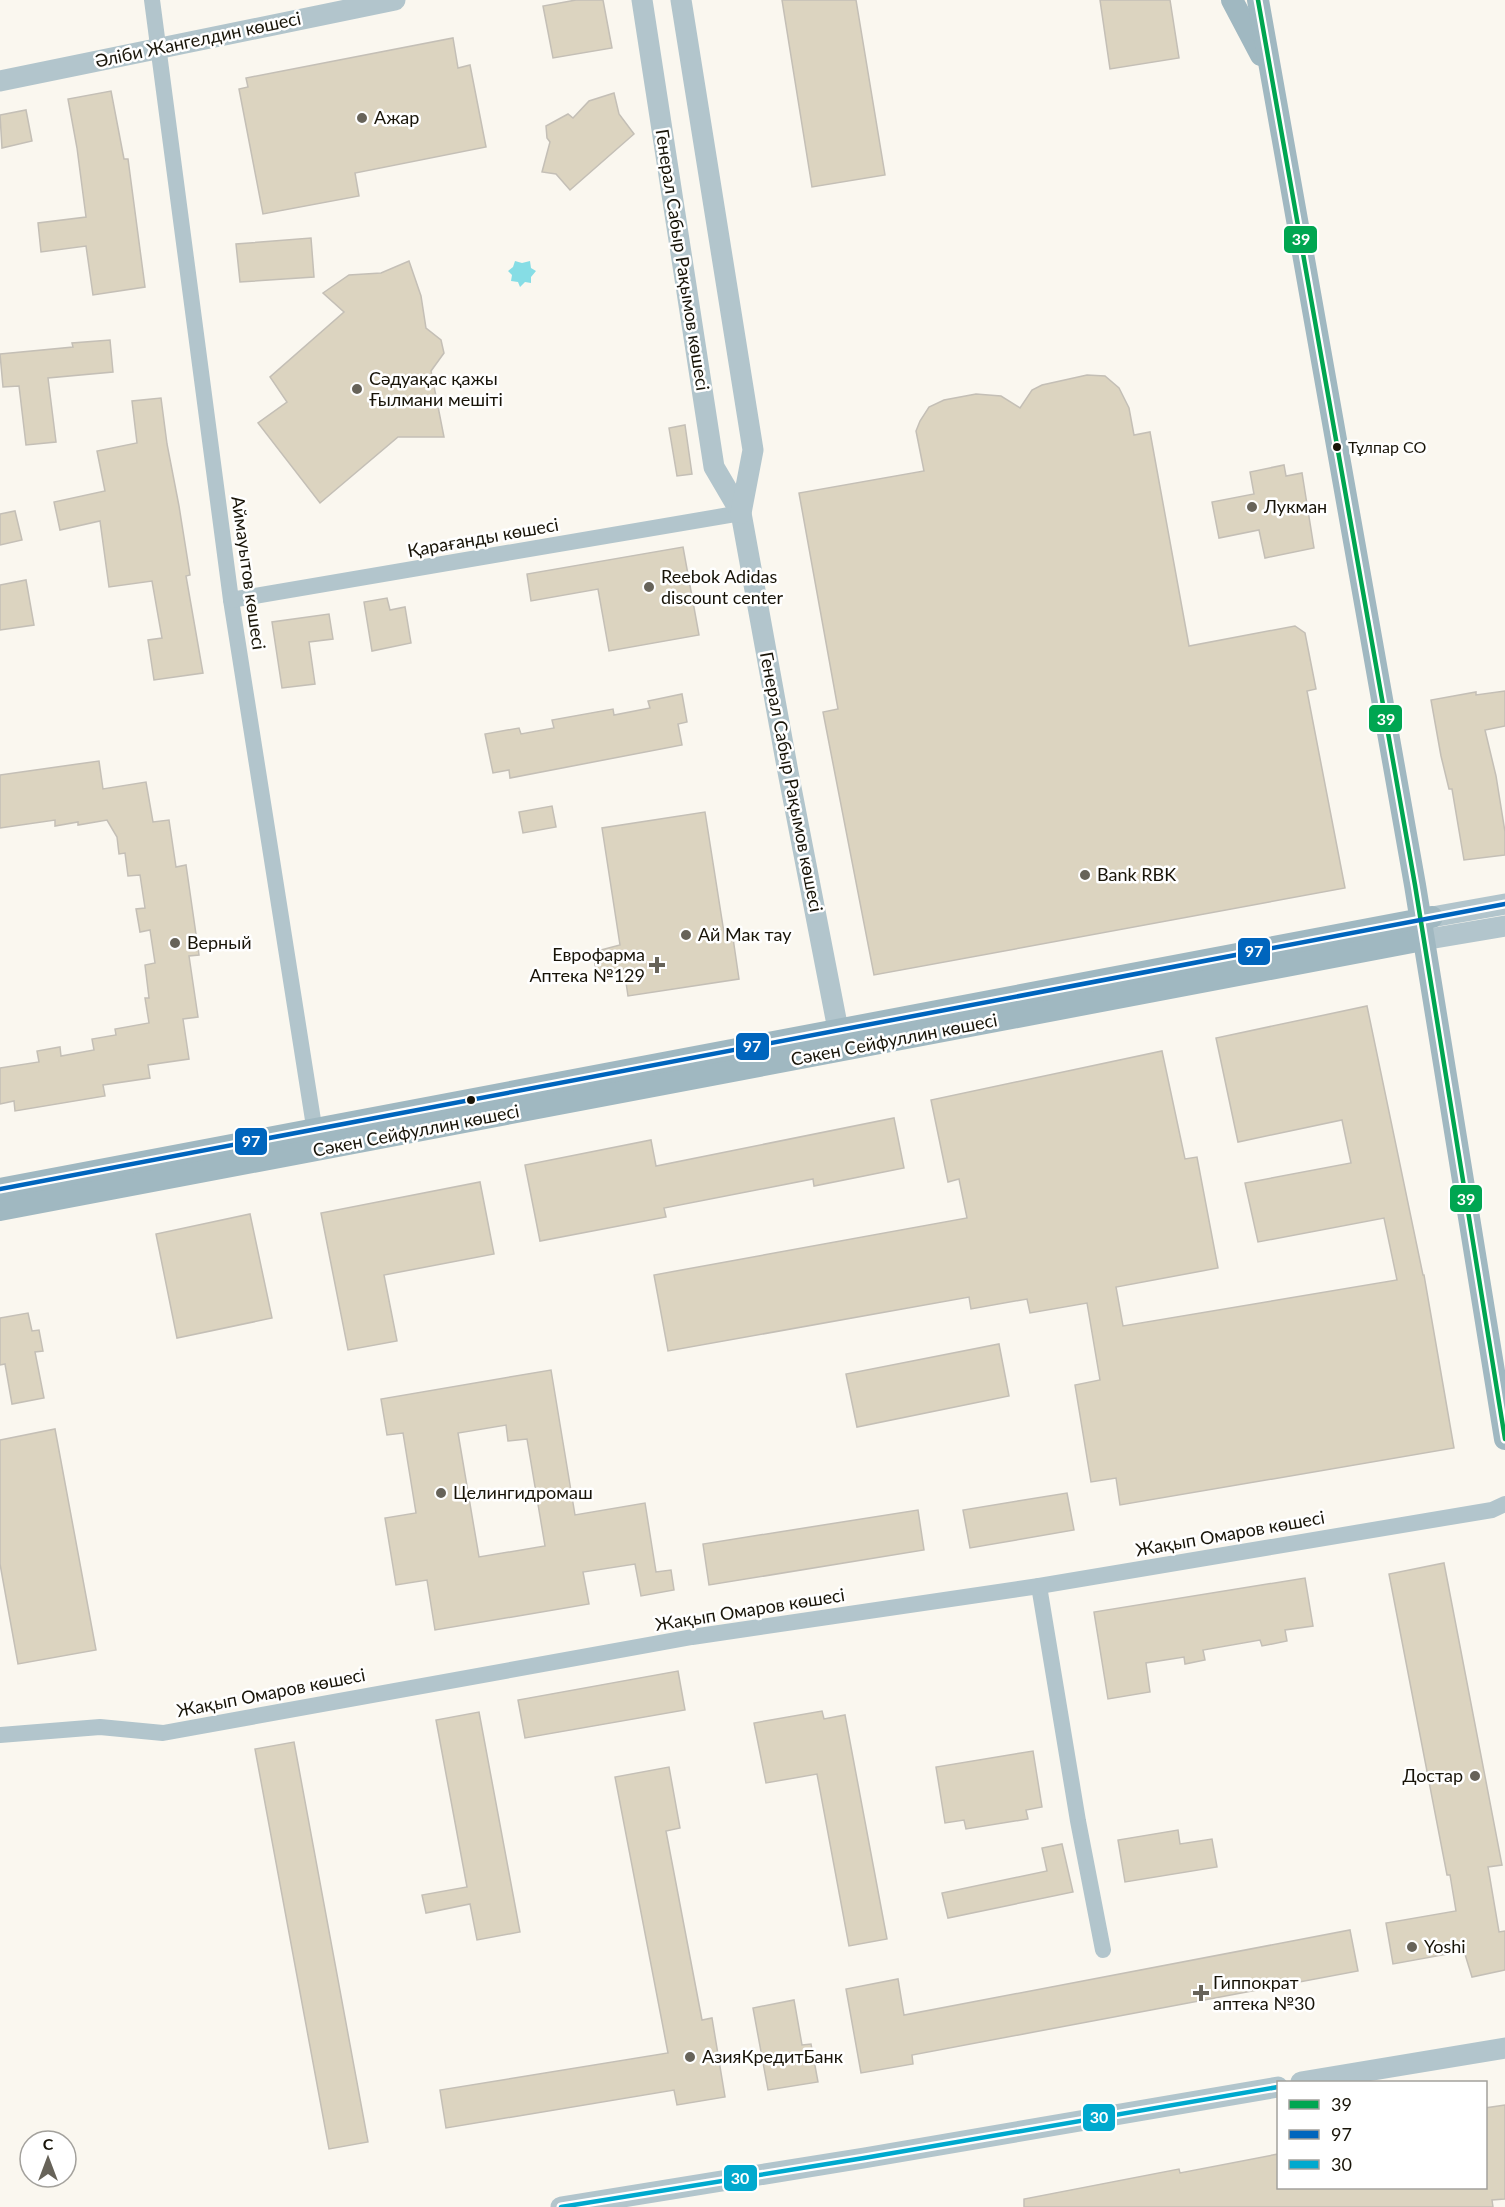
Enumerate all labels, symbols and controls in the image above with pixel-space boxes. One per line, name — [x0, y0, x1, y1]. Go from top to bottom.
street label: Әліби Жангелдин көшесі — [93, 6, 303, 72]
place label: Ажар — [374, 106, 419, 128]
marker: Ажар — [355, 111, 369, 125]
street label: Генерал Сабыр Рақымов көшесі — [651, 127, 715, 392]
line badge: 39 — [1283, 225, 1318, 254]
text: 39 — [1292, 229, 1310, 248]
place label: Сәдуақас қажы Ғылмани мешіті — [369, 367, 503, 410]
marker: Сәдуақас қажы Ғылмани мешіті — [350, 382, 364, 396]
place label: Тұлпар СО — [1348, 437, 1426, 456]
marker: Тұлпар СО — [1331, 441, 1343, 453]
street label: Аймауытов көшесі — [227, 495, 271, 651]
place label: Лукман — [1263, 495, 1327, 517]
marker: Лукман — [1245, 500, 1259, 514]
street label: Қарағанды көшесі — [406, 513, 560, 561]
place label: Reebok Adidas discount center — [661, 565, 784, 608]
marker: Reebok Adidas discount center — [642, 580, 656, 594]
street label: Генерал Сабыр Рақымов көшесі — [756, 650, 828, 914]
line badge: 39 — [1368, 704, 1403, 733]
text: 39 — [1377, 709, 1395, 728]
place label: Bank RBK — [1097, 863, 1176, 885]
marker: Bank RBK — [1078, 868, 1092, 882]
place label: Ай Мак тау — [698, 923, 792, 945]
marker: Ай Мак тау — [679, 928, 693, 942]
place label: Верный — [187, 931, 252, 953]
marker: Верный — [168, 936, 182, 950]
line badge: 97 — [1237, 937, 1271, 966]
text: 97 — [1245, 941, 1263, 960]
place label: Еврофарма Аптека №129 — [529, 943, 645, 986]
marker: Еврофарма Аптека №129 — [650, 958, 664, 972]
street label: Сәкен Сейфуллин көшесі — [789, 1008, 999, 1070]
line badge: 97 — [735, 1032, 770, 1061]
text: 97 — [743, 1036, 761, 1055]
unlabelled marker — [465, 1094, 477, 1106]
street label: Сәкен Сейфуллин көшесі — [311, 1099, 521, 1161]
line badge: 97 — [234, 1127, 268, 1156]
text: 97 — [242, 1131, 260, 1150]
line badge: 39 — [1449, 1184, 1483, 1213]
text: 39 — [1457, 1189, 1475, 1208]
place label: Целингидромаш — [453, 1481, 593, 1503]
marker: Целингидромаш — [434, 1486, 448, 1500]
street label: Жақып Омаров көшесі — [1134, 1506, 1326, 1560]
street label: Жақып Омаров көшесі — [654, 1583, 846, 1635]
street label: Жақып Омаров көшесі — [175, 1663, 367, 1721]
place label: Достар — [1403, 1764, 1463, 1786]
marker: Достар — [1468, 1769, 1482, 1783]
place label: Yoshi — [1424, 1935, 1466, 1957]
marker: Yoshi — [1405, 1940, 1419, 1954]
place label: Гиппократ аптека №30 — [1213, 1971, 1315, 2014]
marker: Гиппократ аптека №30 — [1194, 1986, 1208, 2000]
place label: АзияКредитБанк — [702, 2045, 844, 2067]
marker: АзияКредитБанк — [683, 2050, 697, 2064]
legend — [1277, 2081, 1487, 2189]
text: 39 — [1331, 2093, 1352, 2115]
line badge: 30 — [1082, 2103, 1116, 2132]
text: 30 — [1090, 2107, 1108, 2126]
text: 97 — [1331, 2123, 1352, 2145]
north arrow — [18, 2129, 78, 2189]
text: С — [43, 2134, 54, 2153]
text: 30 — [1331, 2153, 1352, 2175]
line badge: 30 — [723, 2164, 758, 2192]
text: 30 — [731, 2168, 749, 2187]

